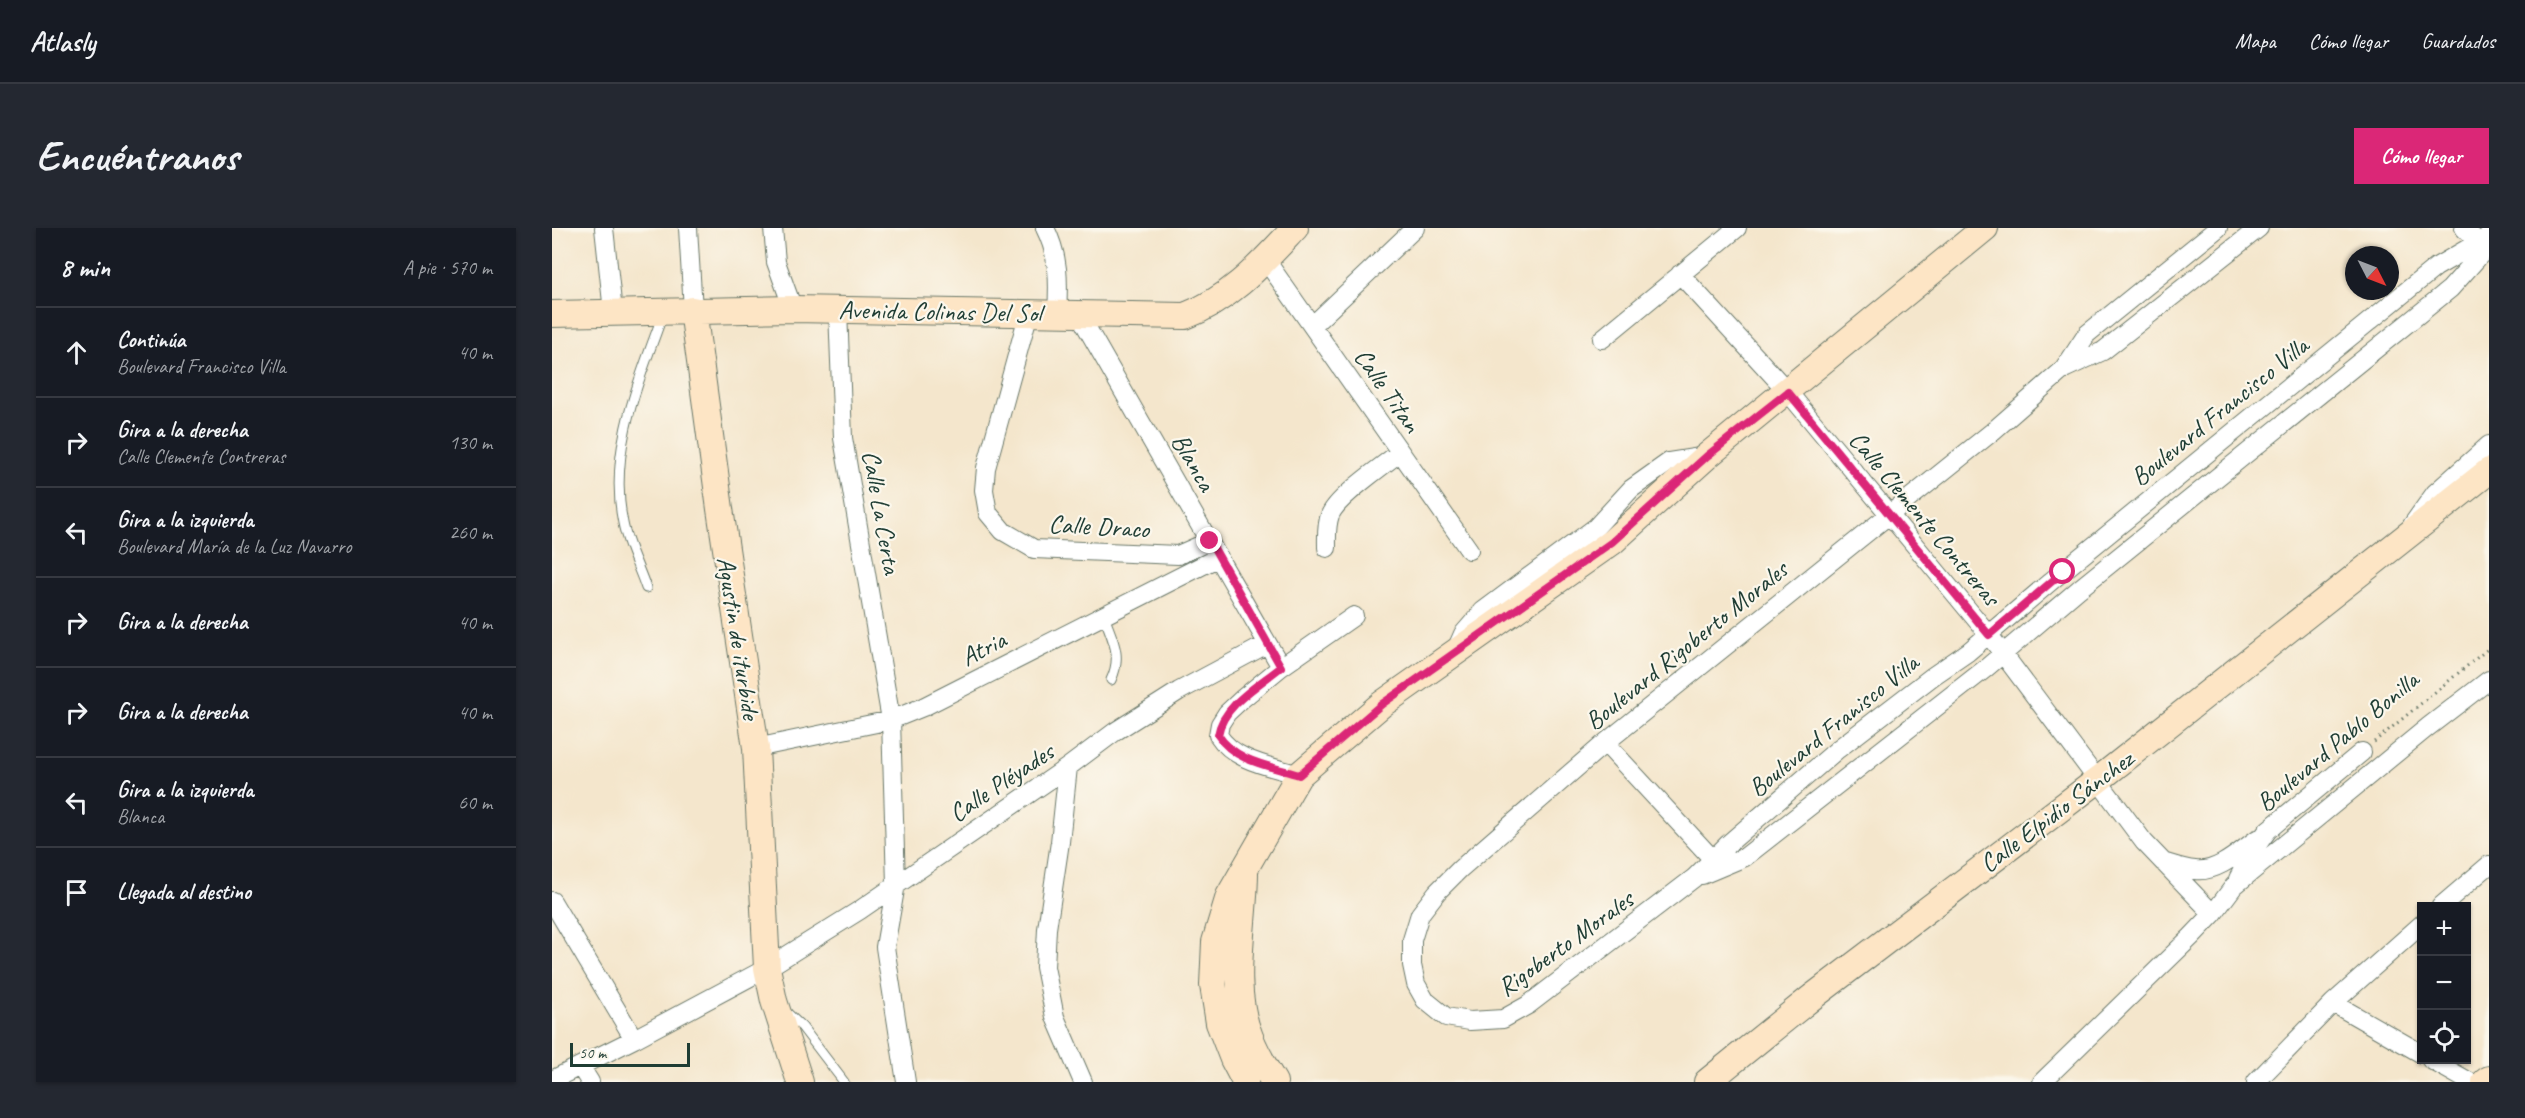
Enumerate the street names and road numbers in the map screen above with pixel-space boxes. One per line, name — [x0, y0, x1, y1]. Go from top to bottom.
street label: Avenida Colinas Del Sol — [838, 293, 1046, 330]
street label: Boulevard Francisco Villa — [2124, 328, 2317, 493]
street label: Calle Titan — [1347, 342, 1429, 440]
street label: Calle Clemente Contreras — [1842, 424, 2009, 614]
street label: Blanca — [1164, 427, 1224, 498]
street label: Calle La Certa — [854, 448, 909, 578]
street label: Calle Draco — [1048, 507, 1152, 546]
street label: Boulevard Rigoberto Morales — [1578, 552, 1796, 737]
street label: Agustin de iturbide — [709, 554, 768, 724]
street label: Atria — [955, 623, 1013, 674]
street label: Boulevard Franisco Villa — [1741, 645, 1927, 804]
street label: Boulevard Pablo Bonilla — [2249, 662, 2427, 819]
street label: Calle Pléyades — [942, 734, 1062, 830]
street label: Calle Elpidio Sánchez — [1973, 741, 2142, 880]
street label: Rigoberto Morales — [1491, 882, 1641, 1004]

